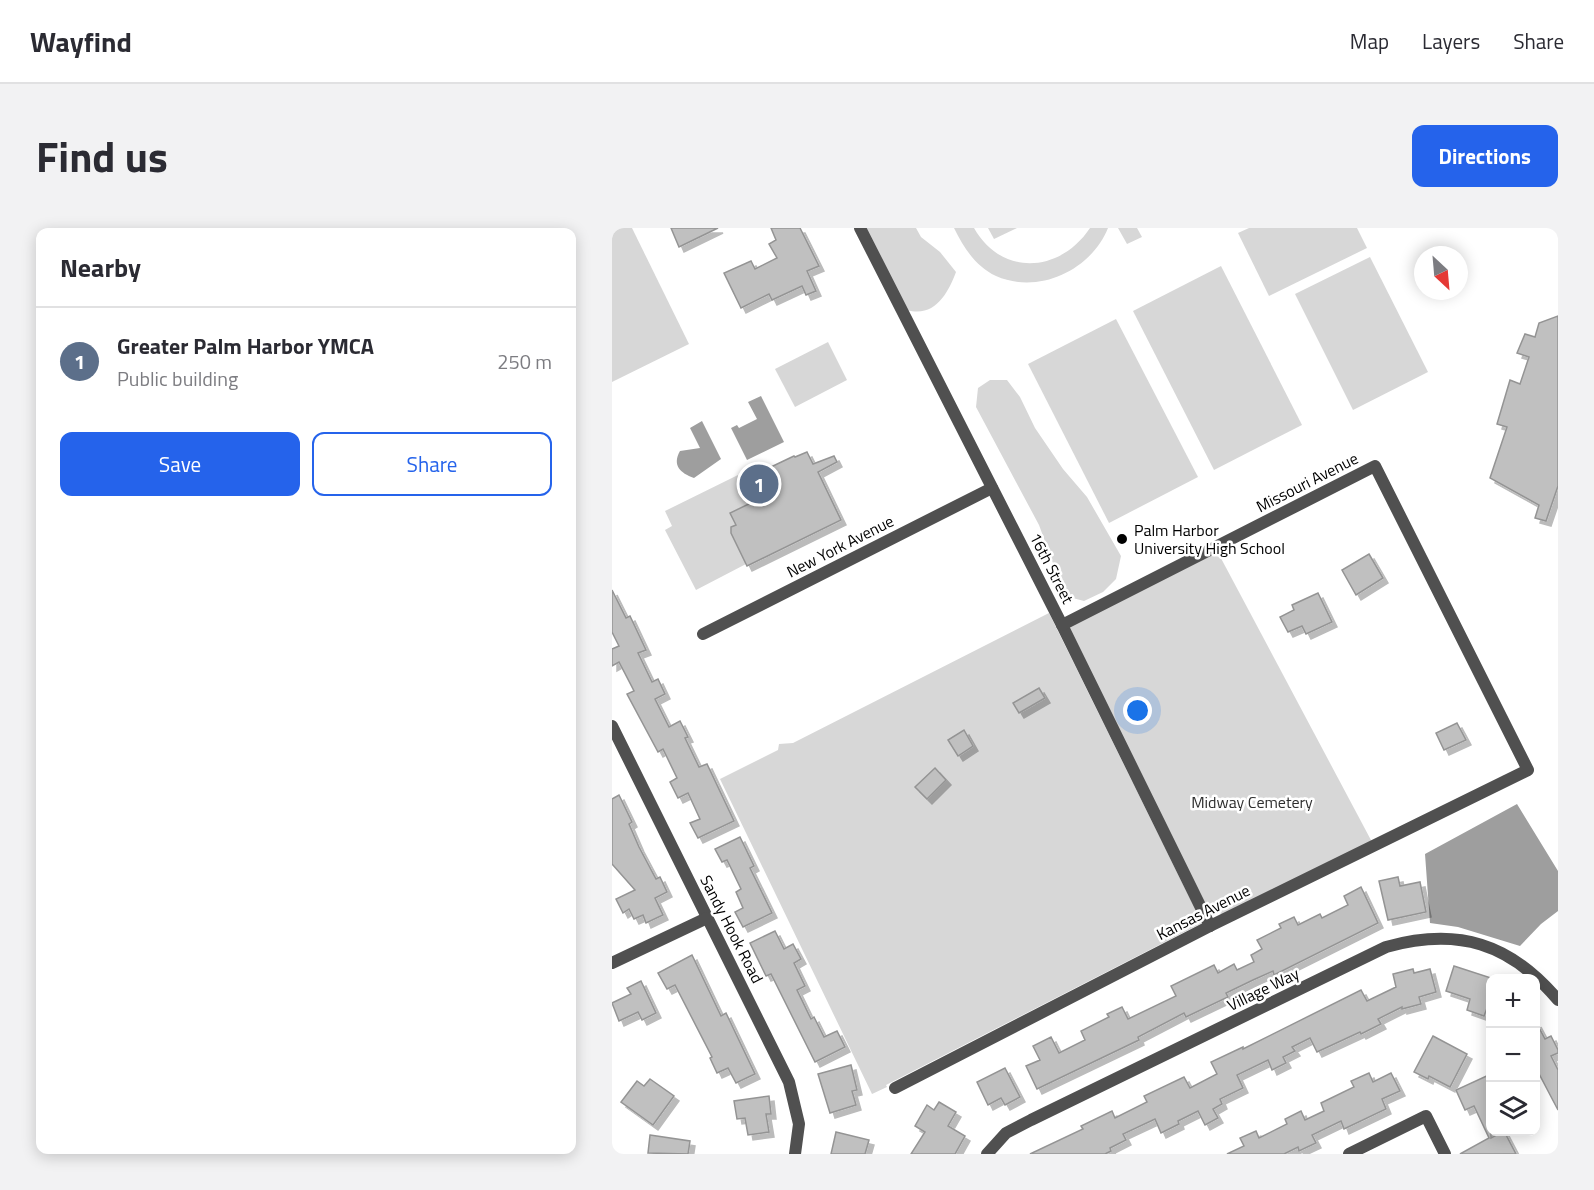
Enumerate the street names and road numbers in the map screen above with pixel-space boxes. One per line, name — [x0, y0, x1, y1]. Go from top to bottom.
street label: Missouri Avenue — [1252, 446, 1362, 518]
street label: New York Avenue — [782, 509, 898, 583]
street label: 16th Street — [1024, 528, 1080, 608]
street label: Sandy Hook Road — [694, 871, 770, 987]
street label: Kansas Avenue — [1152, 878, 1254, 946]
street label: Village Way — [1223, 961, 1303, 1017]

